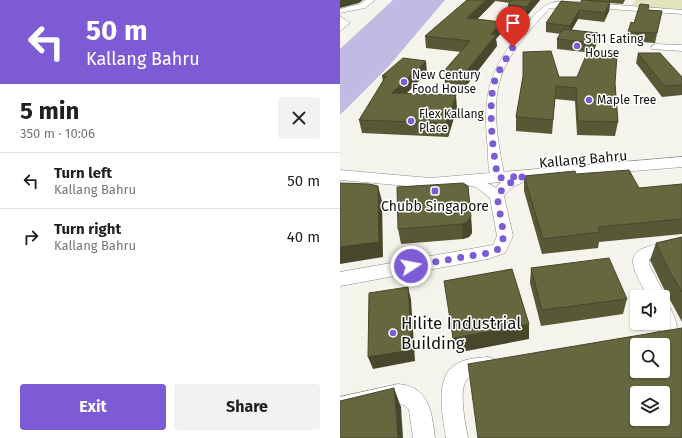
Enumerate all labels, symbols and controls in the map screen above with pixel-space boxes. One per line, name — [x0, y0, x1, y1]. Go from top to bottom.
pin — [496, 6, 530, 47]
icon: arrive — [502, 12, 524, 34]
text: 50 m — [86, 14, 148, 47]
icon: left — [20, 16, 72, 68]
place label: S111 Eating House — [585, 32, 644, 60]
marker: S111 Eating House — [572, 41, 582, 51]
text: Kallang Bahru — [86, 48, 200, 70]
place label: New Century Food House — [412, 68, 481, 96]
marker: New Century Food House — [399, 77, 409, 87]
place label: Maple Tree — [597, 93, 656, 107]
marker: Maple Tree — [584, 95, 594, 105]
text: 5 min — [20, 97, 79, 125]
button: close — [278, 97, 320, 139]
place label: Flex Kallang Place — [419, 107, 485, 135]
marker: Flex Kallang Place — [406, 116, 416, 126]
text: 350 m · 10:06 — [20, 126, 95, 141]
street label: Kallang Bahru — [538, 147, 628, 172]
text: Turn left — [54, 164, 112, 182]
icon: left — [20, 170, 42, 192]
text: 50 m — [287, 172, 320, 190]
text: Kallang Bahru — [54, 182, 136, 197]
marker: Chubb Singapore — [430, 186, 440, 196]
place label: Chubb Singapore — [381, 198, 489, 215]
text: Turn right — [54, 220, 121, 238]
icon: right — [20, 226, 42, 248]
text: 40 m — [287, 228, 320, 246]
text: Kallang Bahru — [54, 238, 136, 253]
position arrow — [390, 245, 432, 287]
map controls — [630, 290, 670, 426]
button: sound — [630, 290, 670, 330]
place label: Hilite Industrial Building — [401, 313, 521, 354]
marker: Hilite Industrial Building — [388, 328, 398, 338]
button: search — [630, 338, 670, 378]
button: Exit — [20, 384, 166, 430]
button: Share — [174, 384, 320, 430]
button: layers — [630, 386, 670, 426]

